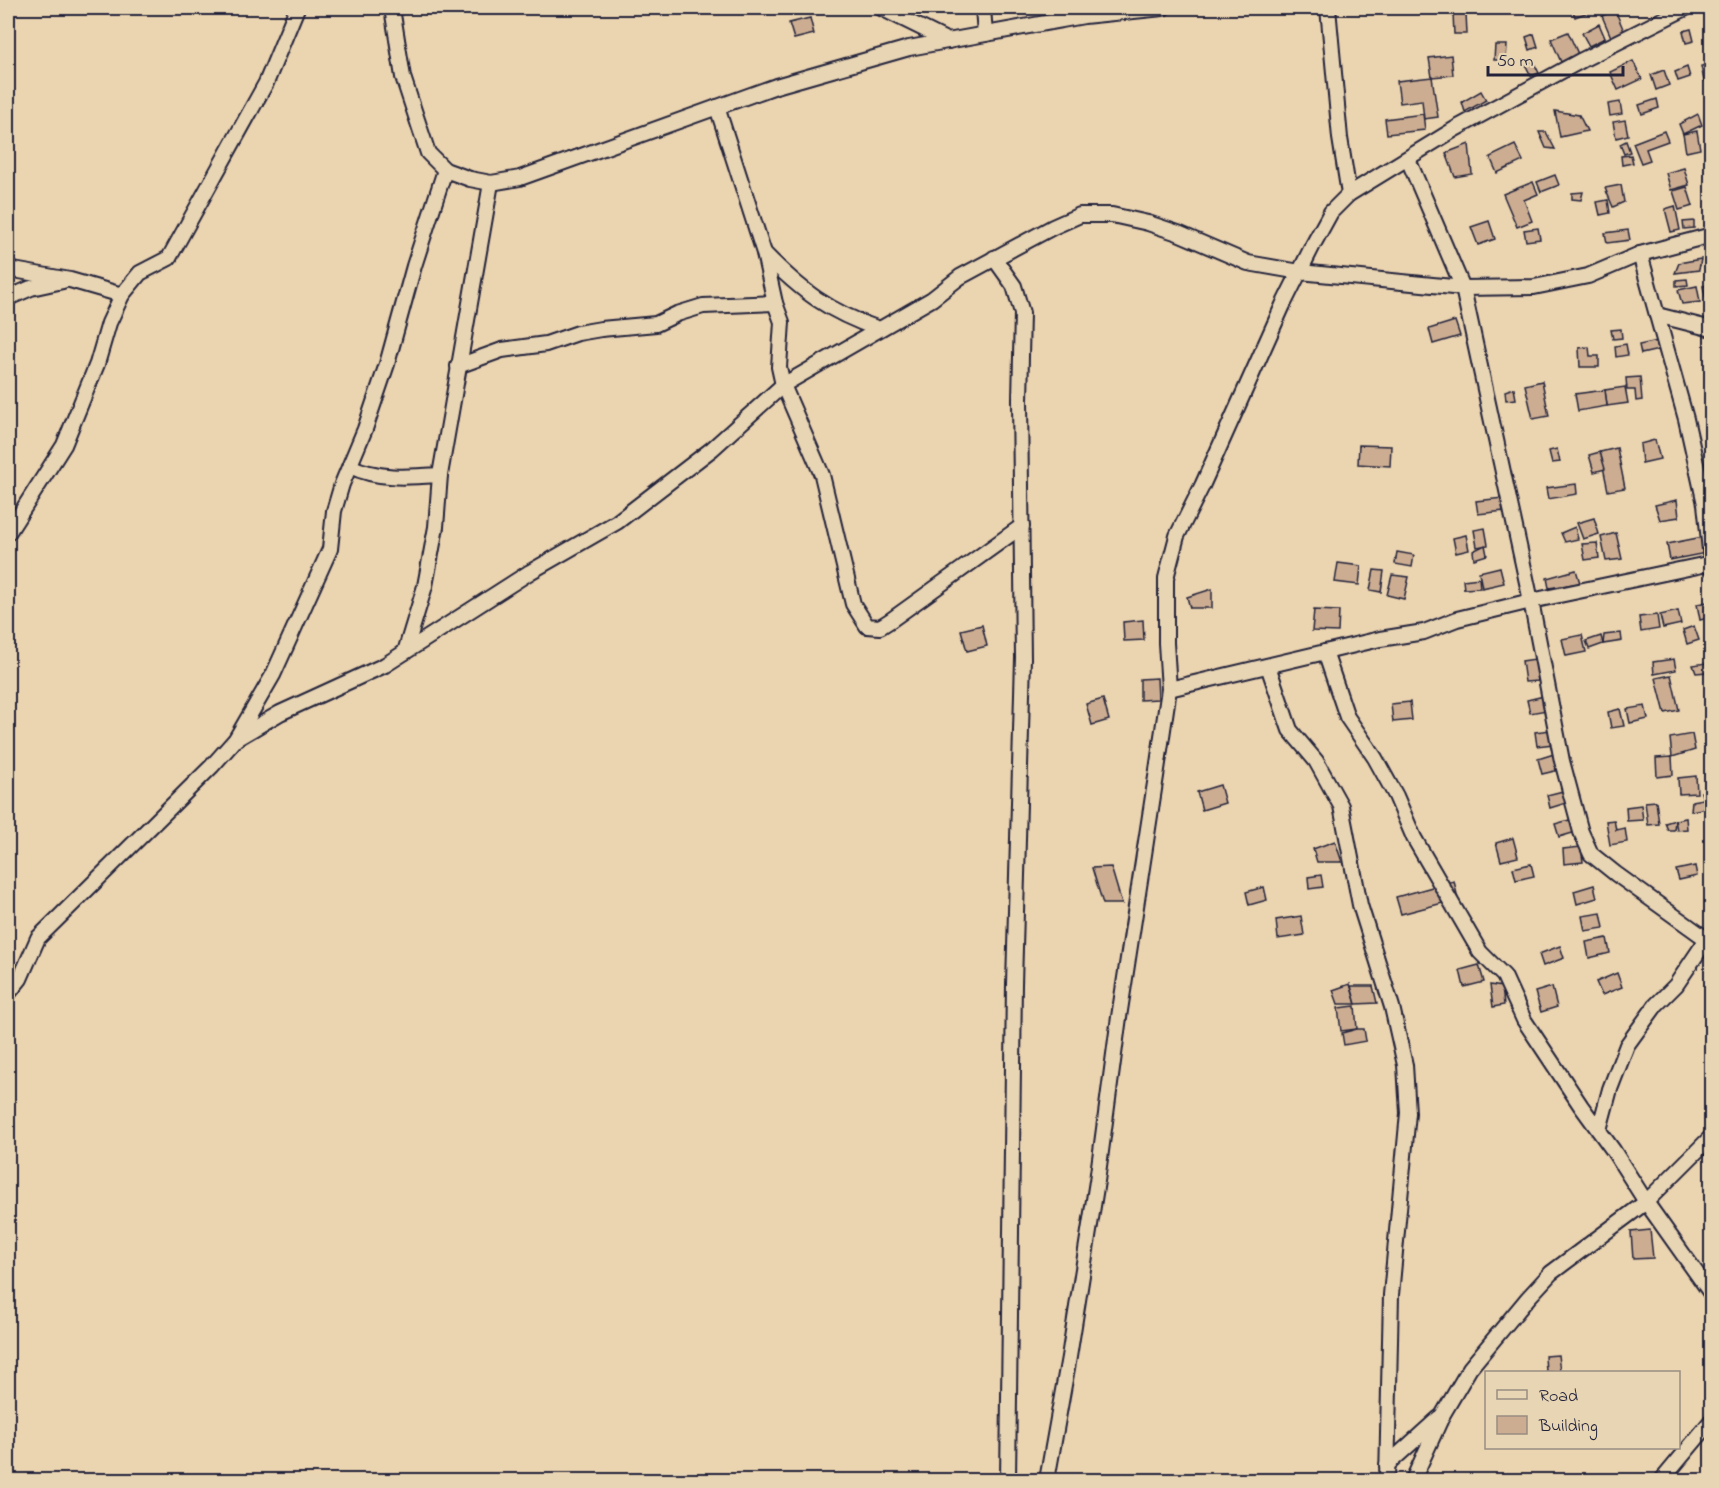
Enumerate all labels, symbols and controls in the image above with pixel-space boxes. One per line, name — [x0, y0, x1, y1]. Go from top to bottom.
scale bar — [1488, 39, 1623, 77]
text: 50 m — [1497, 49, 1534, 75]
legend — [1485, 1371, 1680, 1449]
text: Road — [1539, 1384, 1578, 1410]
text: Building — [1538, 1414, 1598, 1441]

